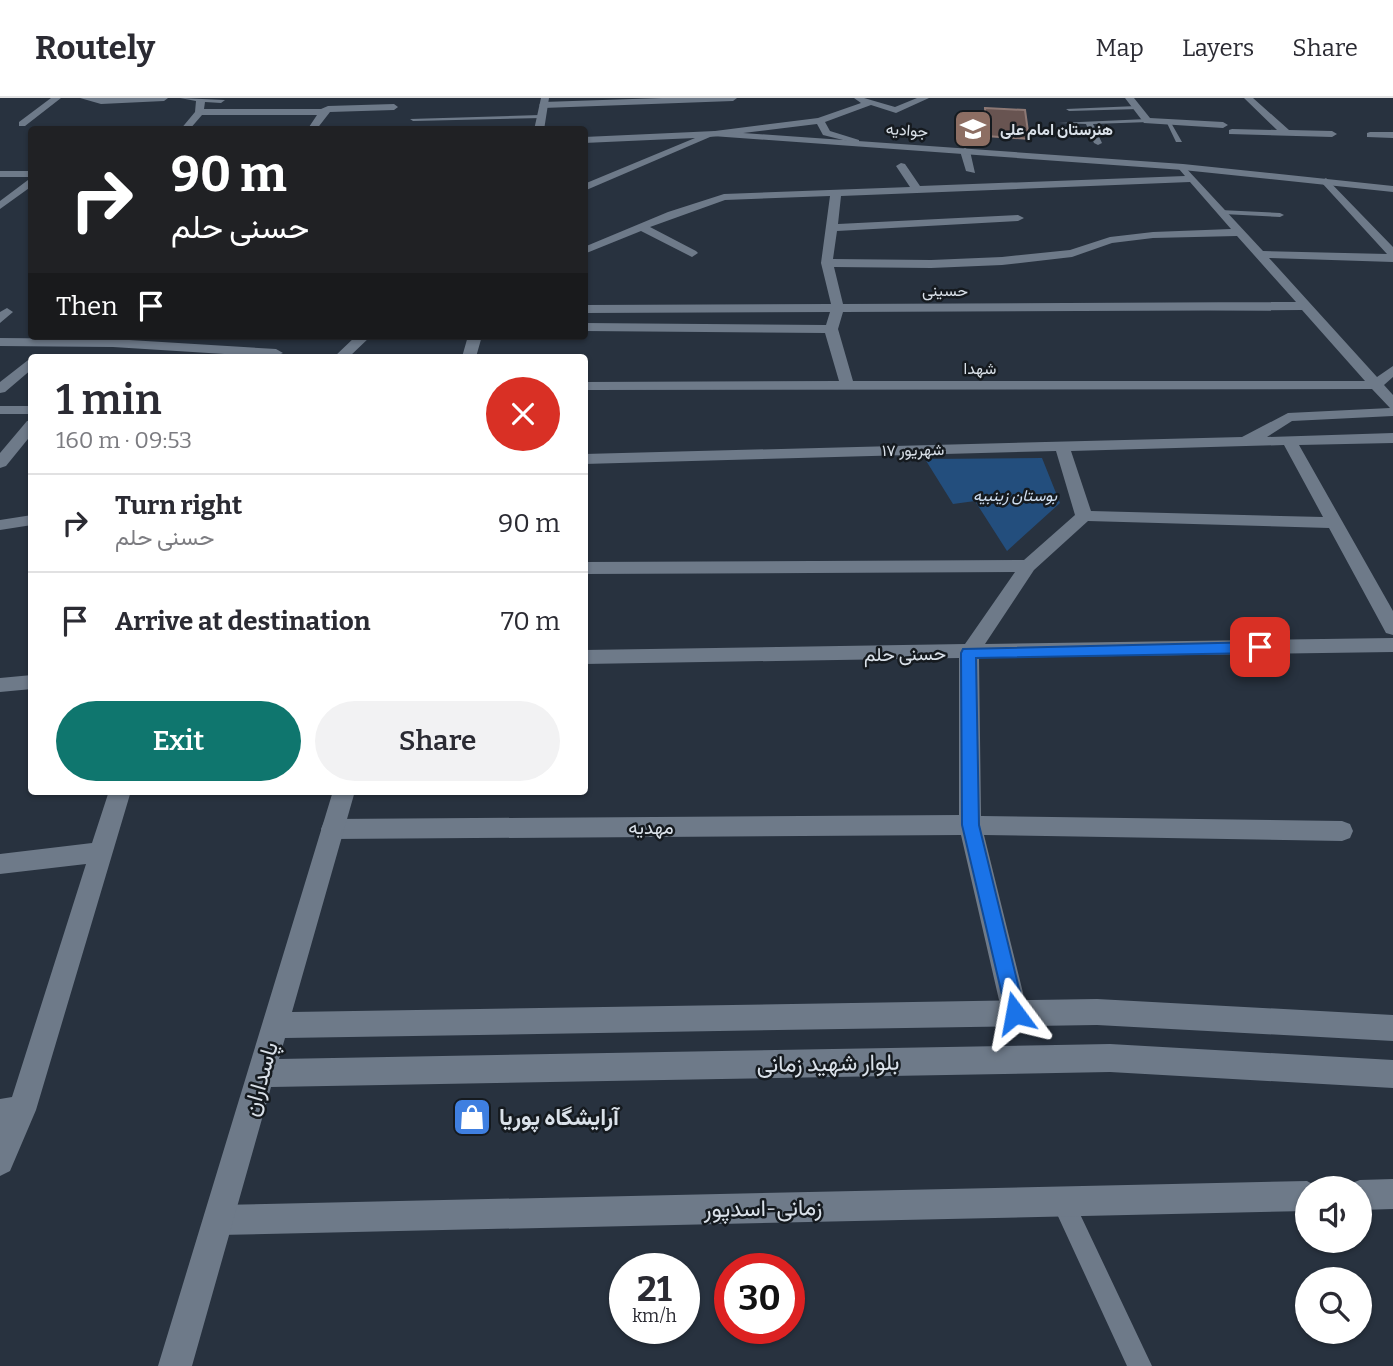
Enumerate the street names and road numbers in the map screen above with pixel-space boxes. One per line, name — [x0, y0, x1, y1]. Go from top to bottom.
street label: جوادیه — [885, 119, 929, 142]
street label: حسینی — [922, 281, 968, 301]
street label: شهدا — [964, 359, 996, 379]
street label: ۱۷ شهریور — [882, 440, 944, 461]
street label: حسنی حلم — [864, 642, 946, 667]
street label: مهدیه — [628, 816, 674, 839]
street label: پاسداران — [236, 1039, 286, 1120]
street label: بلوار شهید زمانی — [756, 1048, 900, 1079]
street label: زمانی-اسدپور — [702, 1193, 823, 1225]

